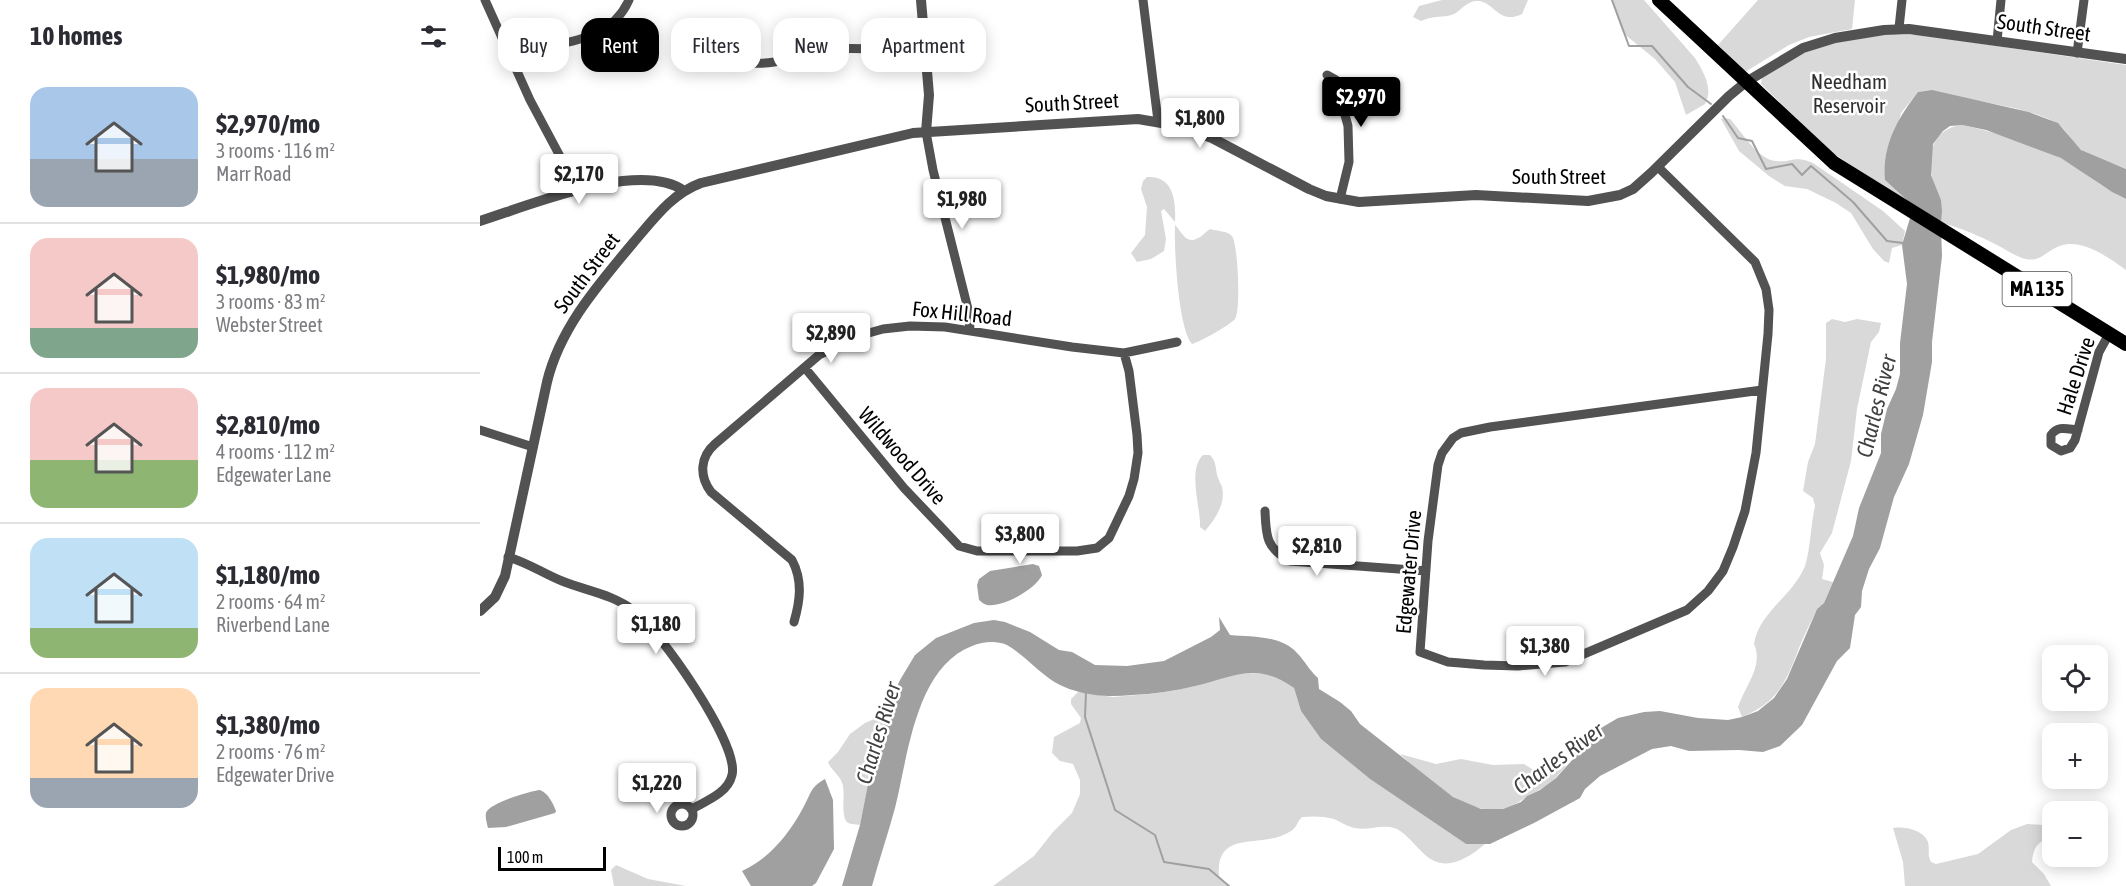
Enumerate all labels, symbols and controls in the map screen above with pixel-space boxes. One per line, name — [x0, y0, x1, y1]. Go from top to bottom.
street label: South Street — [1996, 9, 2092, 45]
chip: Buy — [498, 18, 569, 72]
chip: Rent — [581, 18, 659, 72]
chip: Filters — [671, 18, 761, 72]
chip: New — [773, 18, 849, 72]
chip: Apartment — [861, 18, 986, 72]
icon: filters — [417, 20, 450, 53]
text: 10 homes — [30, 21, 123, 51]
park label: Needham Reservoir — [1811, 69, 1887, 117]
pin: $2,970 — [1312, 77, 1410, 128]
text: $2,970 — [1336, 85, 1386, 108]
street label: South Street — [1024, 88, 1120, 116]
pin: $1,800 — [1151, 98, 1249, 149]
text: $1,800 — [1175, 106, 1225, 129]
text: $2,970/mo — [216, 109, 320, 139]
icon: home — [78, 111, 150, 183]
text: 3 rooms · 116 m² — [216, 139, 335, 162]
pin: $2,170 — [530, 154, 628, 205]
text: Marr Road — [216, 162, 291, 185]
text: $2,170 — [554, 162, 604, 185]
street label: South Street — [1512, 164, 1606, 188]
pin: $1,980 — [913, 179, 1011, 230]
text: $1,980 — [937, 187, 987, 210]
street label: South Street — [548, 228, 624, 317]
text: $1,980/mo — [216, 260, 320, 290]
icon: home — [78, 262, 150, 334]
road number: MA 135 — [2002, 272, 2072, 306]
text: 3 rooms · 83 m² — [216, 290, 326, 313]
street label: Fox Hill Road — [911, 296, 1013, 330]
text: Webster Street — [216, 313, 323, 336]
pin: $2,890 — [782, 313, 880, 364]
text: $2,890 — [806, 321, 856, 344]
street label: Hale Drive — [2051, 334, 2099, 418]
water label: Charles River — [1851, 350, 1902, 460]
street label: Wildwood Drive — [854, 402, 952, 509]
text: $2,810/mo — [216, 410, 320, 440]
icon: home — [78, 412, 150, 484]
text: 4 rooms · 112 m² — [216, 440, 335, 463]
text: Edgewater Lane — [216, 463, 331, 486]
street label: Edgewater Drive — [1391, 509, 1425, 635]
pin: $3,800 — [971, 514, 1069, 565]
text: $3,800 — [995, 522, 1045, 545]
pin: $2,810 — [1268, 526, 1366, 577]
text: $2,810 — [1292, 534, 1342, 557]
text: $1,180/mo — [216, 560, 320, 590]
icon: home — [78, 562, 150, 634]
text: 2 rooms · 64 m² — [216, 590, 326, 613]
pin: $1,180 — [607, 604, 705, 655]
text: $1,180 — [631, 612, 681, 635]
text: Riverbend Lane — [216, 613, 330, 636]
pin: $1,380 — [1496, 626, 1594, 677]
text: $1,380 — [1520, 634, 1570, 657]
map controls — [2042, 645, 2108, 867]
button: locate — [2042, 645, 2108, 711]
water label: Charles River — [850, 678, 906, 787]
text: $1,380/mo — [216, 710, 320, 740]
icon: home — [78, 712, 150, 784]
water label: Charles River — [1508, 716, 1609, 799]
button: + — [2042, 723, 2108, 789]
text: 2 rooms · 76 m² — [216, 740, 326, 763]
text: Edgewater Drive — [216, 763, 334, 786]
pin: $1,220 — [608, 763, 706, 814]
text: $1,220 — [632, 771, 682, 794]
button: − — [2042, 801, 2108, 867]
scale bar — [498, 844, 606, 872]
text: 100 m — [507, 848, 543, 866]

